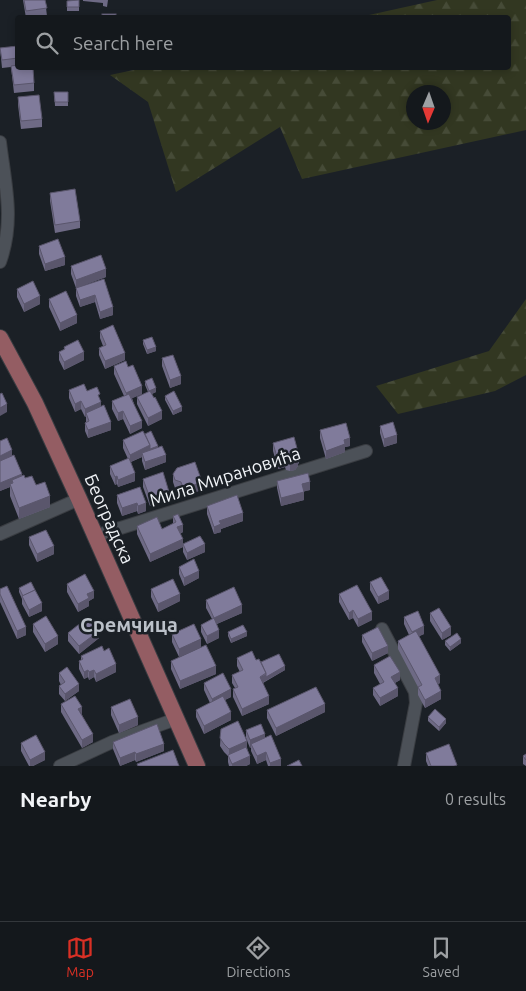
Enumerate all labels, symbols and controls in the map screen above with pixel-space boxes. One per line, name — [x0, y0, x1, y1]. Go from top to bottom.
search box — [15, 15, 511, 70]
icon: search — [33, 29, 61, 57]
text: Search here — [73, 32, 173, 54]
north arrow — [406, 85, 451, 130]
street label: Мила Мирановића — [147, 442, 303, 510]
street label: Београдска — [81, 471, 139, 567]
district label: Сремчица — [80, 613, 178, 636]
text: Nearby — [20, 787, 91, 811]
text: 0 results — [445, 790, 506, 808]
tab: Map — [66, 934, 94, 980]
tab: Directions — [226, 934, 290, 980]
tab: Saved — [423, 934, 460, 980]

